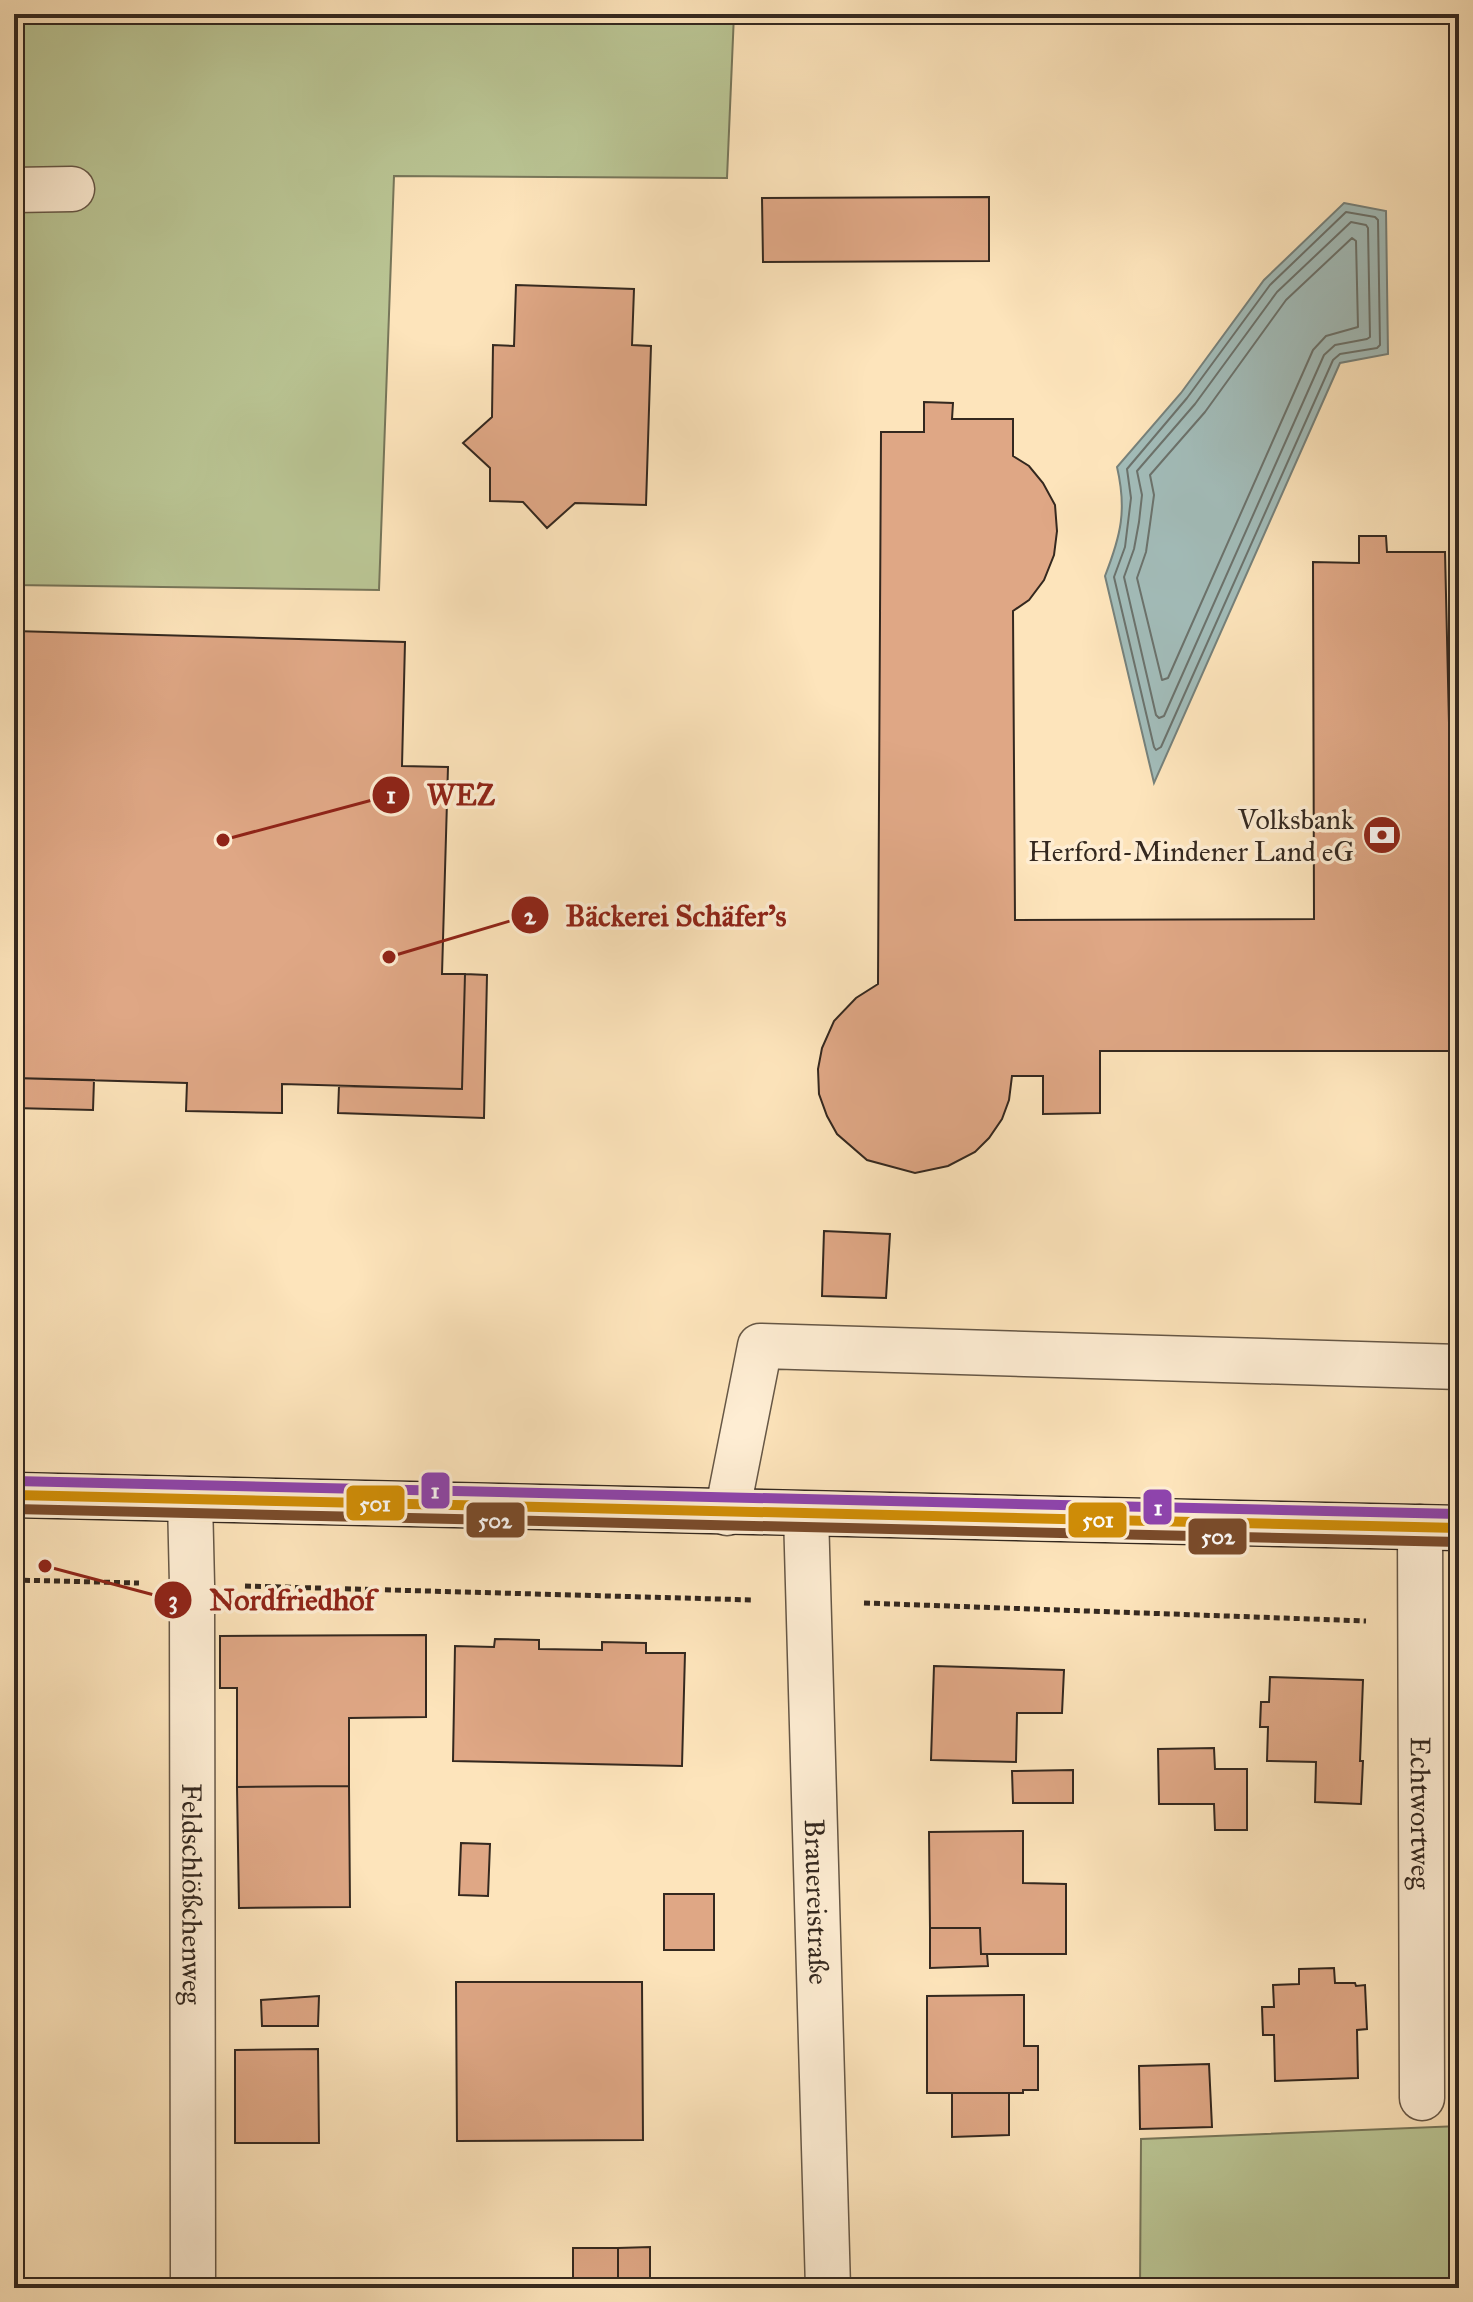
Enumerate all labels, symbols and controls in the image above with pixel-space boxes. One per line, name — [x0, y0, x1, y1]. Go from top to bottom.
callout: WEZ — [371, 768, 512, 822]
text: WEZ — [427, 777, 496, 813]
text: 1 — [386, 780, 396, 810]
place label: Volksbank Herford-Mindener Land eG — [1028, 802, 1354, 869]
bank icon: Volksbank Herford-Mindener Land eG — [1361, 814, 1403, 856]
callout: Bäckerei Schäfer's — [510, 888, 803, 942]
text: Bäckerei Schäfer's — [566, 898, 786, 934]
text: 2 — [524, 901, 537, 931]
line badge: 1 — [420, 1471, 451, 1510]
text: 1 — [431, 1477, 440, 1504]
line badge: 501 — [345, 1484, 406, 1522]
line badge: 1 — [1142, 1488, 1173, 1526]
text: 501 — [359, 1490, 391, 1517]
text: 1 — [1154, 1494, 1163, 1521]
line badge: 502 — [465, 1501, 526, 1539]
line badge: 501 — [1067, 1501, 1128, 1539]
text: 501 — [1082, 1506, 1114, 1533]
text: 502 — [478, 1507, 513, 1534]
line badge: 502 — [1187, 1517, 1248, 1556]
text: 502 — [1201, 1523, 1236, 1550]
callout: Nordfriedhof — [153, 1573, 391, 1627]
text: Nordfriedhof — [209, 1582, 380, 1618]
text: 3 — [168, 1585, 178, 1615]
street label: Echtwortweg — [1403, 1737, 1439, 1890]
street label: Feldschlößchenweg — [175, 1783, 210, 2006]
street label: Brauereistraße — [797, 1819, 837, 1985]

